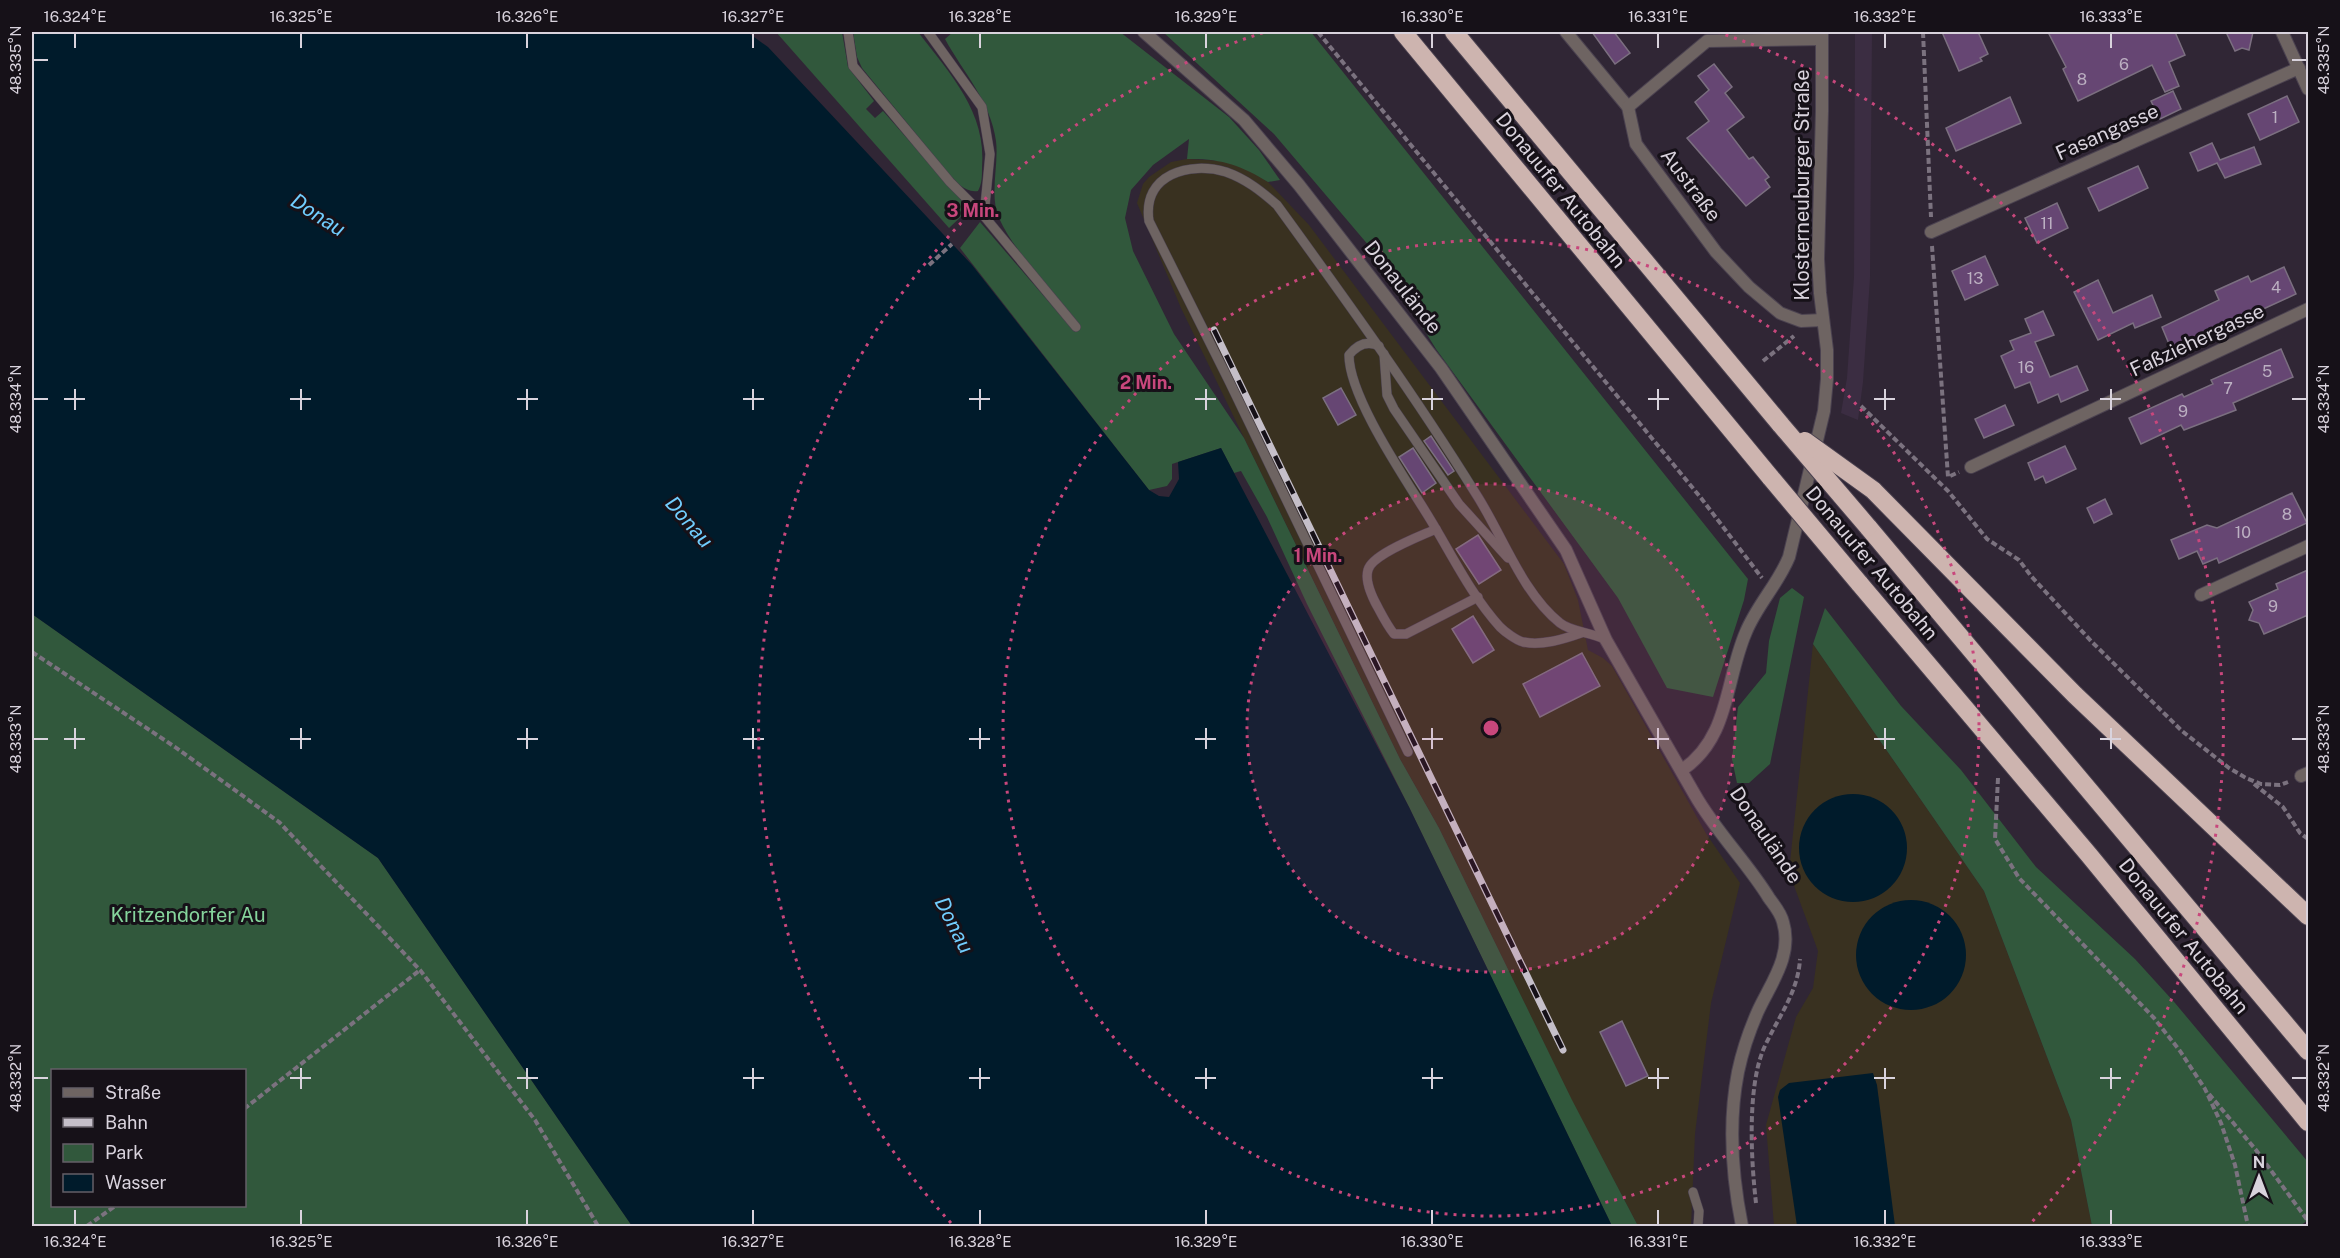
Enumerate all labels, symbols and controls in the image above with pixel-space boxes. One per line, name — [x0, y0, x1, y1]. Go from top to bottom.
text: 16.324°E — [44, 8, 106, 25]
text: 16.325°E — [269, 8, 333, 25]
text: 16.326°E — [496, 8, 558, 25]
text: 16.327°E — [722, 8, 784, 25]
text: 16.328°E — [948, 8, 1012, 25]
text: 16.329°E — [1175, 8, 1237, 25]
text: 16.330°E — [1401, 8, 1463, 25]
text: 16.331°E — [1628, 8, 1688, 25]
text: 16.332°E — [1854, 8, 1916, 25]
text: 16.333°E — [2079, 8, 2143, 25]
text: 48.335°N — [7, 25, 24, 95]
text: 48.335°N — [2315, 25, 2332, 95]
house number: 6 — [2119, 55, 2129, 74]
street label: Klosterneuburger Straße — [1790, 69, 1814, 301]
house number: 8 — [2077, 70, 2087, 89]
street label: Fasangasse — [2052, 99, 2162, 165]
street label: Donauufer Autobahn — [1491, 107, 1631, 273]
house number: 1 — [2272, 108, 2278, 127]
street label: Austraße — [1656, 144, 1726, 226]
water label: Donau — [286, 188, 350, 241]
text: 3 Min. — [947, 200, 999, 221]
house number: 11 — [2040, 214, 2054, 233]
street label: Donaulände — [1359, 236, 1447, 338]
house number: 13 — [1967, 269, 1983, 288]
house number: 4 — [2271, 278, 2281, 297]
street label: Faßziehergasse — [2126, 298, 2268, 382]
house number: 16 — [2018, 358, 2034, 377]
house number: 5 — [2262, 362, 2272, 381]
text: 48.334°N — [7, 365, 24, 433]
text: 48.334°N — [2315, 365, 2332, 433]
text: 2 Min. — [1120, 372, 1172, 393]
house number: 7 — [2223, 379, 2233, 398]
house number: 9 — [2178, 402, 2188, 421]
street label: Donauufer Autobahn — [1801, 481, 1943, 645]
water label: Donau — [660, 491, 719, 553]
house number: 8 — [2282, 505, 2292, 524]
house number: 10 — [2235, 523, 2251, 542]
text: 1 Min. — [1294, 545, 1342, 566]
house number: 9 — [2268, 597, 2278, 616]
text: 48.333°N — [7, 705, 24, 773]
text: 48.333°N — [2315, 705, 2332, 773]
centre of rings — [1481, 718, 1501, 738]
street label: Donaulände — [1725, 782, 1807, 888]
street label: Donauufer Autobahn — [2114, 853, 2254, 1019]
water label: Donau — [930, 892, 979, 957]
park label: Kritzendorfer Au — [110, 903, 266, 927]
text: 48.332°N — [7, 1044, 24, 1112]
text: 48.332°N — [2315, 1044, 2332, 1112]
legend — [51, 1069, 246, 1207]
text: Straße — [105, 1082, 161, 1103]
text: Bahn — [105, 1112, 148, 1133]
text: Park — [105, 1142, 143, 1163]
north arrow — [2229, 1147, 2289, 1207]
text: N — [2253, 1153, 2265, 1172]
text: Wasser — [105, 1172, 167, 1193]
text: 16.324°E — [44, 1233, 106, 1250]
text: 16.325°E — [269, 1233, 333, 1250]
text: 16.326°E — [496, 1233, 558, 1250]
text: 16.327°E — [722, 1233, 784, 1250]
text: 16.328°E — [948, 1233, 1012, 1250]
text: 16.329°E — [1175, 1233, 1237, 1250]
text: 16.330°E — [1401, 1233, 1463, 1250]
text: 16.331°E — [1628, 1233, 1688, 1250]
text: 16.332°E — [1854, 1233, 1916, 1250]
text: 16.333°E — [2079, 1233, 2143, 1250]

